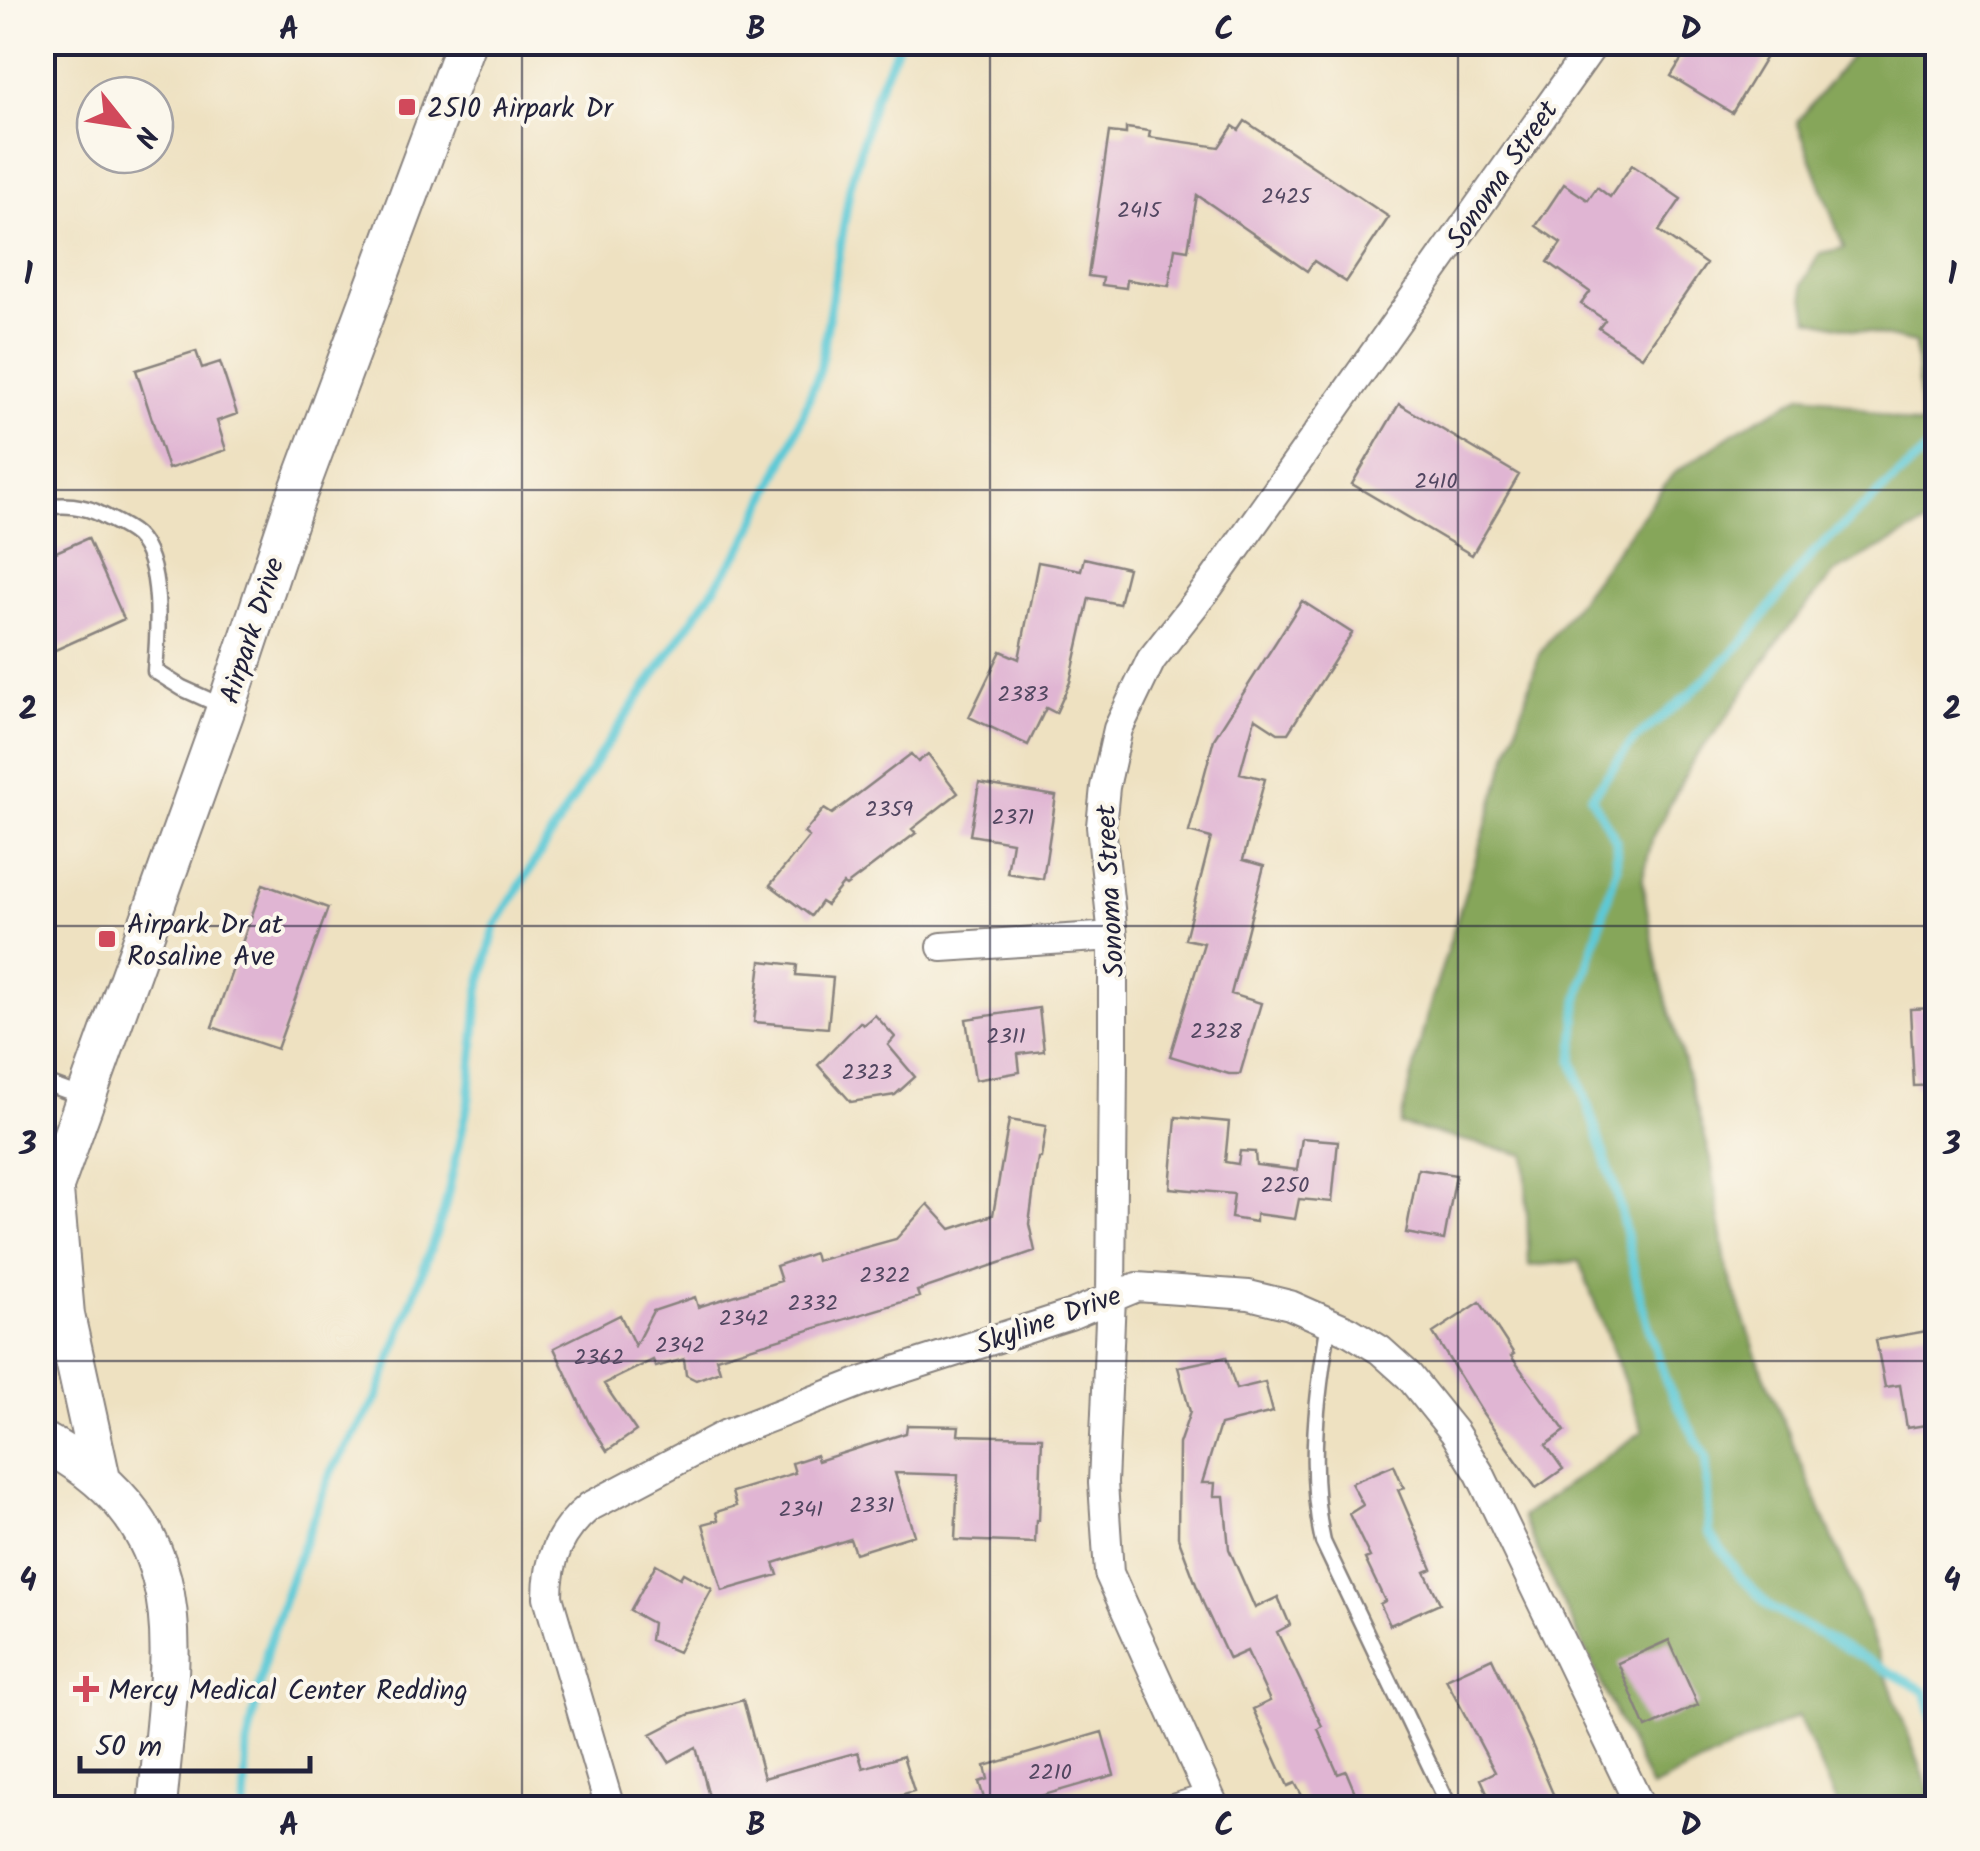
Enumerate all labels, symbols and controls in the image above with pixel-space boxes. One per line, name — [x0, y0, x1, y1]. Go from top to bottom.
text: A — [279, 5, 299, 56]
text: B — [746, 5, 766, 56]
text: C — [1214, 5, 1234, 56]
text: D — [1680, 5, 1702, 56]
north arrow — [75, 75, 175, 175]
place label: 2510 Airpark Dr — [427, 87, 614, 132]
street label: Sonoma Street — [1435, 91, 1572, 259]
marker: 2510 Airpark Dr — [396, 96, 418, 118]
text: N — [120, 117, 168, 155]
house number: 2425 — [1261, 180, 1312, 215]
house number: 2415 — [1117, 194, 1162, 229]
text: 1 — [23, 250, 33, 301]
text: 1 — [1947, 250, 1957, 301]
house number: 2410 — [1415, 465, 1457, 500]
street label: Airpark Drive — [209, 551, 298, 710]
house number: 2383 — [997, 678, 1049, 713]
text: 2 — [19, 685, 37, 736]
text: 2 — [1943, 685, 1961, 736]
house number: 2359 — [865, 793, 913, 828]
house number: 2371 — [992, 801, 1034, 836]
street label: Sonoma Street — [1084, 802, 1138, 978]
place label: Airpark Dr at Rosaline Ave — [127, 903, 284, 980]
marker: Airpark Dr at Rosaline Ave — [96, 928, 118, 950]
house number: 2328 — [1190, 1015, 1242, 1050]
house number: 2311 — [986, 1020, 1026, 1055]
house number: 2323 — [842, 1056, 892, 1091]
text: 3 — [18, 1120, 37, 1171]
text: 3 — [1942, 1120, 1961, 1171]
house number: 2250 — [1261, 1169, 1309, 1204]
house number: 2322 — [860, 1259, 910, 1294]
street label: Skyline Drive — [970, 1274, 1128, 1368]
house number: 2332 — [788, 1287, 838, 1322]
house number: 2342 — [719, 1302, 769, 1337]
house number: 2342 — [655, 1329, 705, 1364]
house number: 2362 — [574, 1341, 624, 1376]
house number: 2331 — [850, 1489, 894, 1524]
house number: 2341 — [779, 1493, 823, 1528]
text: 4 — [19, 1556, 37, 1607]
text: 4 — [1943, 1556, 1961, 1607]
place label: Mercy Medical Center Redding — [108, 1669, 468, 1714]
marker: Mercy Medical Center Redding — [73, 1676, 99, 1702]
scale bar — [80, 1711, 310, 1773]
text: 50 m — [95, 1724, 162, 1772]
house number: 2210 — [1028, 1756, 1072, 1791]
text: A — [279, 1801, 299, 1851]
text: B — [746, 1801, 766, 1851]
text: C — [1214, 1801, 1234, 1851]
text: D — [1680, 1801, 1702, 1851]

